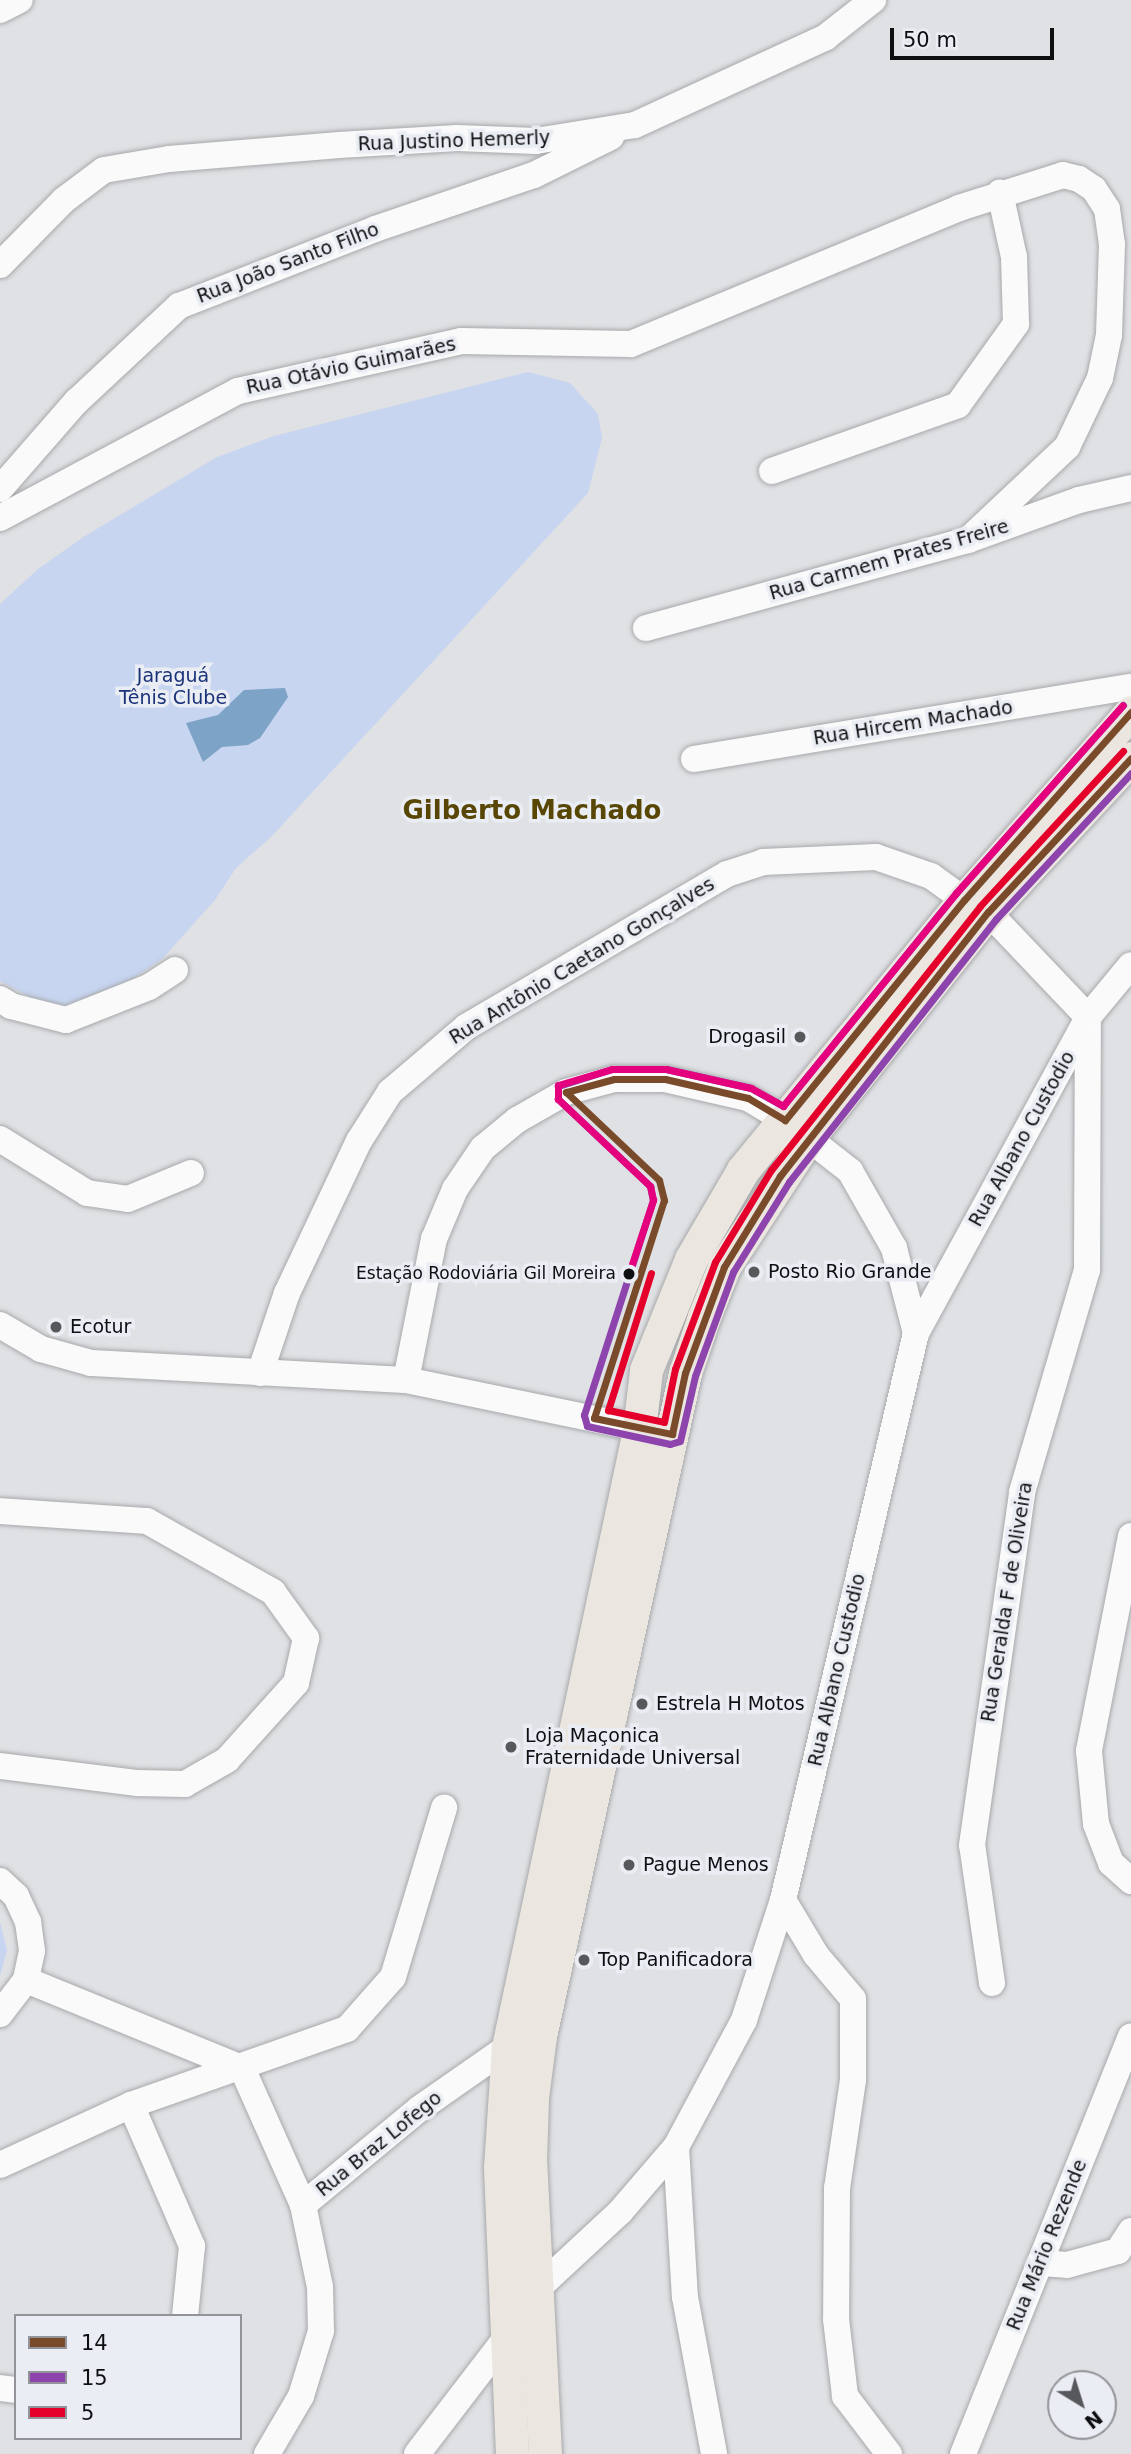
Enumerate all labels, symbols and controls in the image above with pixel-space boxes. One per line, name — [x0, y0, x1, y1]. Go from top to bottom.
scale bar — [893, 14, 1058, 58]
text: 50 m — [903, 28, 957, 52]
street label: Rua Justino Hemerly — [357, 126, 551, 156]
street label: Rua João Santo Filho — [194, 218, 382, 308]
street label: Rua Otávio Guimarães — [244, 333, 458, 399]
street label: Rua Carmem Prates Freire — [767, 515, 1011, 605]
park label: Jaraguá Tênis Clube — [119, 665, 227, 709]
street label: Rua Hircem Machado — [812, 696, 1014, 750]
district label: Gilberto Machado — [403, 795, 661, 827]
street label: Rua Antônio Caetano Gonçalves — [445, 873, 719, 1049]
place label: Drogasil — [708, 1026, 786, 1048]
marker: Drogasil — [792, 1029, 808, 1045]
street label: Rua Albano Custodio — [964, 1047, 1080, 1231]
place label: Posto Rio Grande — [768, 1261, 932, 1283]
place label: Estação Rodoviária Gil Moreira — [356, 1264, 616, 1284]
marker: Posto Rio Grande — [746, 1264, 762, 1280]
marker: Estação Rodoviária Gil Moreira — [622, 1267, 636, 1281]
place label: Ecotur — [70, 1316, 131, 1338]
marker: Ecotur — [48, 1319, 64, 1335]
street label: Rua Geralda F de Oliveira — [977, 1480, 1037, 1724]
street label: Rua Albano Custodio — [804, 1571, 870, 1769]
place label: Estrela H Motos — [656, 1693, 805, 1715]
marker: Estrela H Motos — [634, 1696, 650, 1712]
place label: Loja Maçonica Fraternidade Universal — [525, 1725, 740, 1769]
marker: Loja Maçonica Fraternidade Universal — [503, 1739, 519, 1755]
place label: Pague Menos — [643, 1854, 769, 1876]
marker: Pague Menos — [621, 1857, 637, 1873]
place label: Top Panificadora — [598, 1949, 753, 1971]
marker: Top Panificadora — [576, 1952, 592, 1968]
street label: Rua Braz Lofego — [312, 2087, 446, 2201]
street label: Rua Mário Rezende — [1002, 2156, 1092, 2334]
legend — [14, 2314, 242, 2440]
text: 14 — [81, 2331, 108, 2355]
text: 15 — [81, 2366, 108, 2390]
north arrow — [1047, 2370, 1117, 2440]
text: 5 — [81, 2401, 94, 2425]
text: N — [1081, 2406, 1107, 2434]

